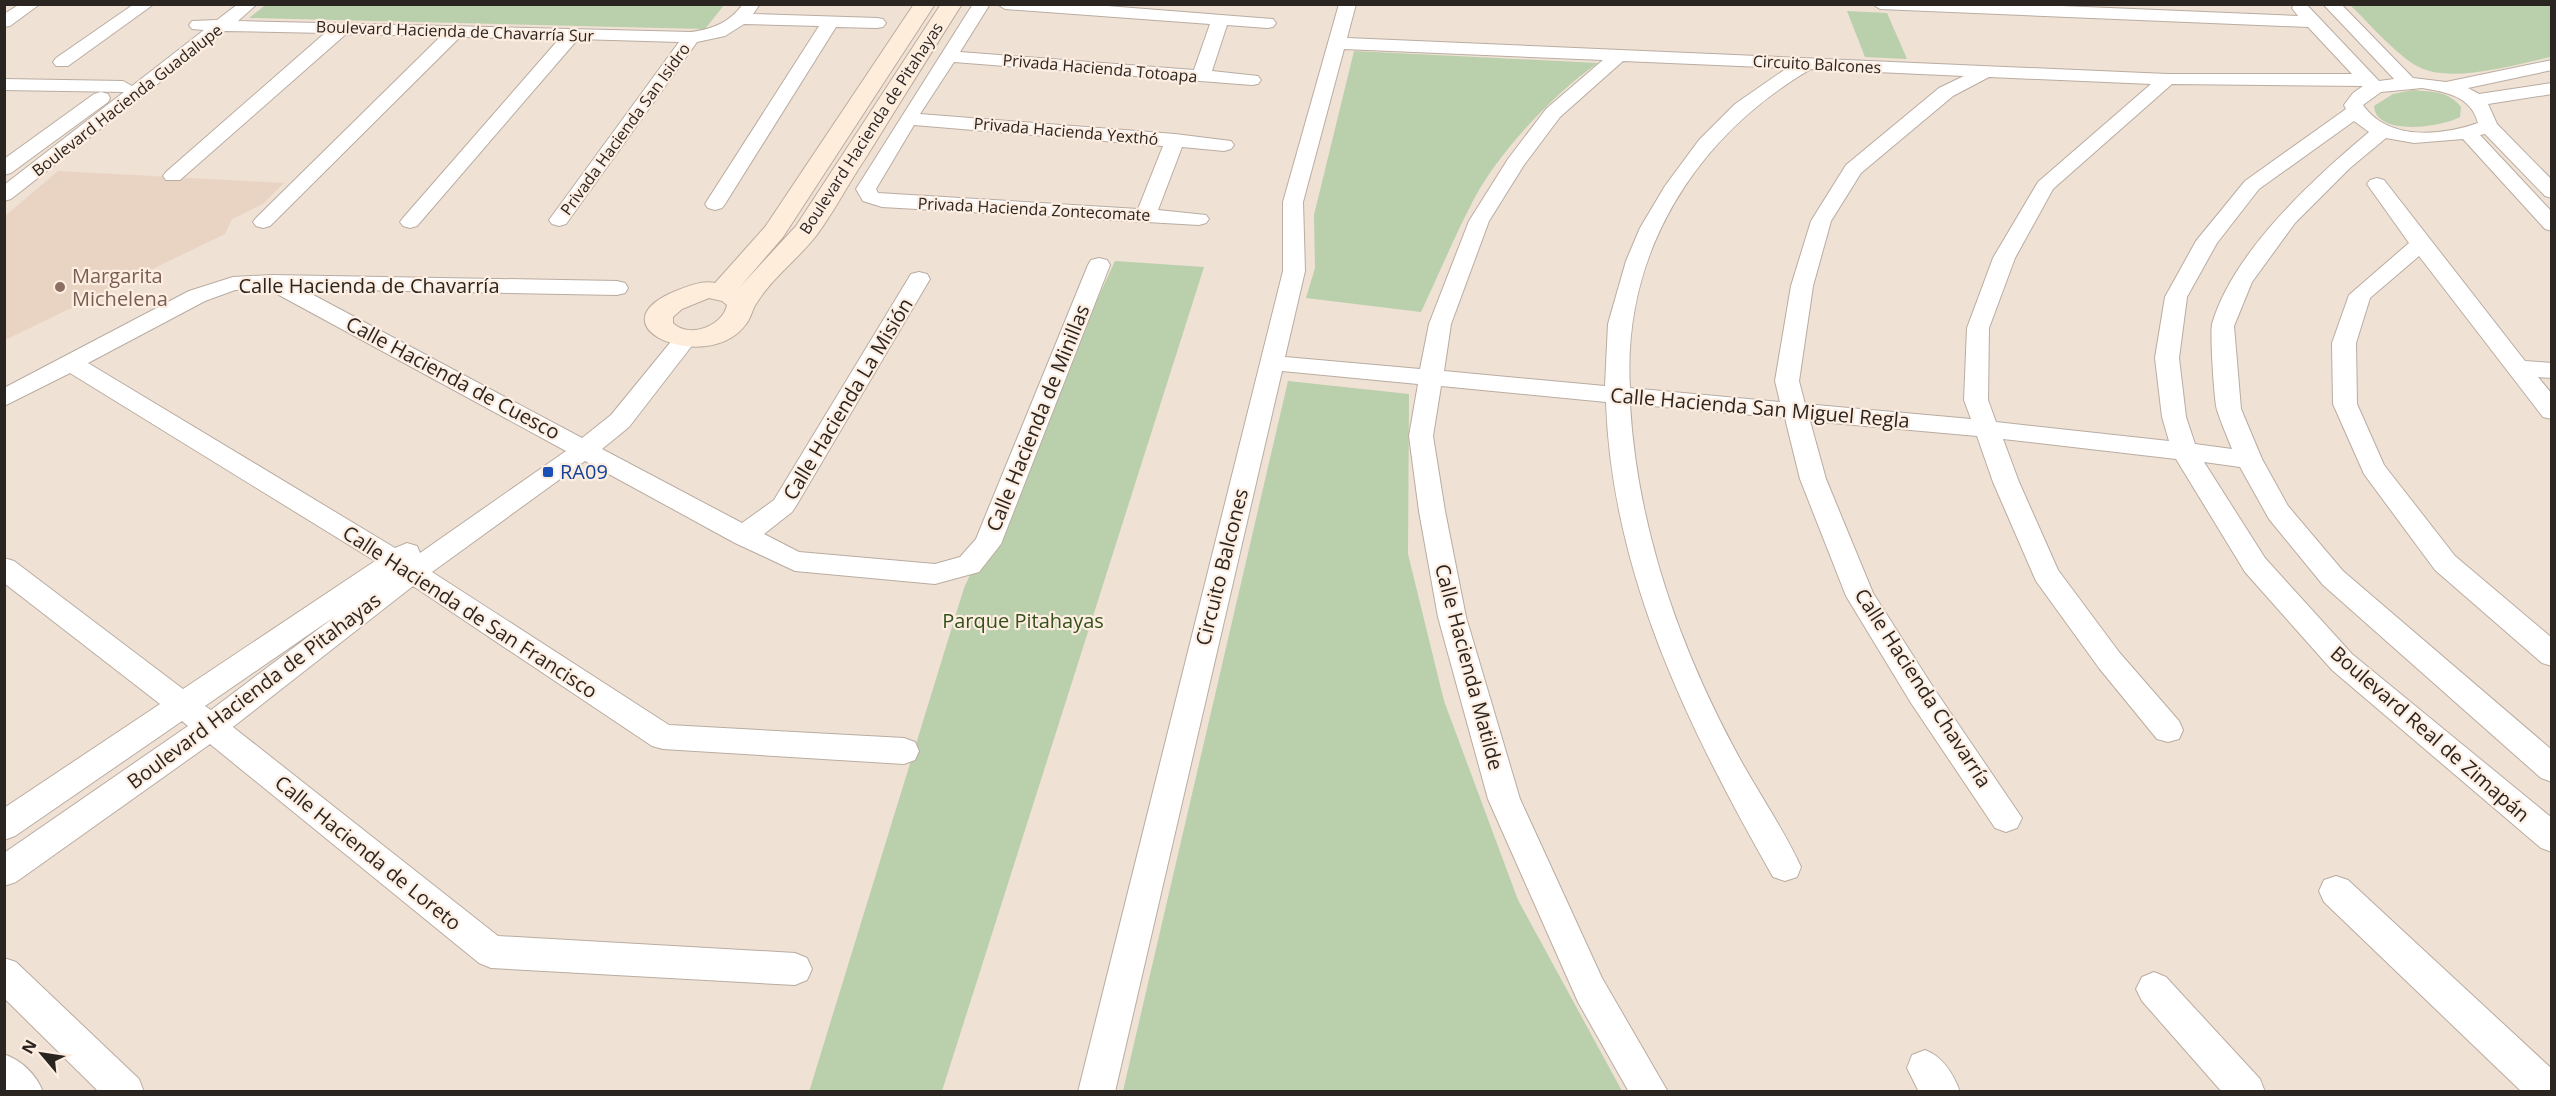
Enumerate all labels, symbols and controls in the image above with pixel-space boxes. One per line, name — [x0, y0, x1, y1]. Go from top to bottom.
street label: Boulevard Hacienda de Chavarría Sur — [316, 15, 595, 47]
street label: Boulevard Hacienda de Pitahayas — [794, 18, 948, 238]
street label: Boulevard Hacienda Guadalupe — [27, 19, 227, 181]
street label: Privada Hacienda San Isidro — [555, 39, 695, 219]
street label: Privada Hacienda Totoapa — [1002, 49, 1198, 87]
street label: Circuito Balcones — [1752, 50, 1882, 78]
street label: Privada Hacienda Yexthó — [973, 112, 1159, 150]
street label: Privada Hacienda Zontecomate — [917, 192, 1151, 226]
place label: Margarita Michelena — [72, 262, 168, 312]
street label: Calle Hacienda de Chavarría — [238, 272, 500, 299]
marker: Margarita Michelena — [53, 280, 67, 294]
street label: Calle Hacienda La Misión — [776, 293, 919, 505]
street label: Calle Hacienda de Minillas — [980, 300, 1095, 535]
street label: Calle Hacienda de Cuesco — [342, 310, 565, 446]
street label: Calle Hacienda San Miguel Regla — [1609, 381, 1911, 434]
place label: RA09 — [560, 458, 608, 485]
marker: RA09 — [541, 465, 555, 479]
street label: Circuito Balcones — [1189, 486, 1254, 648]
street label: Calle Hacienda de San Francisco — [338, 519, 603, 704]
street label: Calle Hacienda Matilde — [1429, 561, 1510, 773]
street label: Calle Hacienda Chavarría — [1849, 583, 1998, 793]
street label: Boulevard Hacienda de Pitahayas — [121, 586, 386, 795]
park label: Parque Pitahayas — [942, 607, 1104, 634]
street label: Boulevard Real de Zimapán — [2325, 640, 2536, 828]
street label: Calle Hacienda de Loreto — [269, 769, 467, 936]
north arrow — [12, 1024, 72, 1084]
text: N — [16, 1036, 42, 1058]

